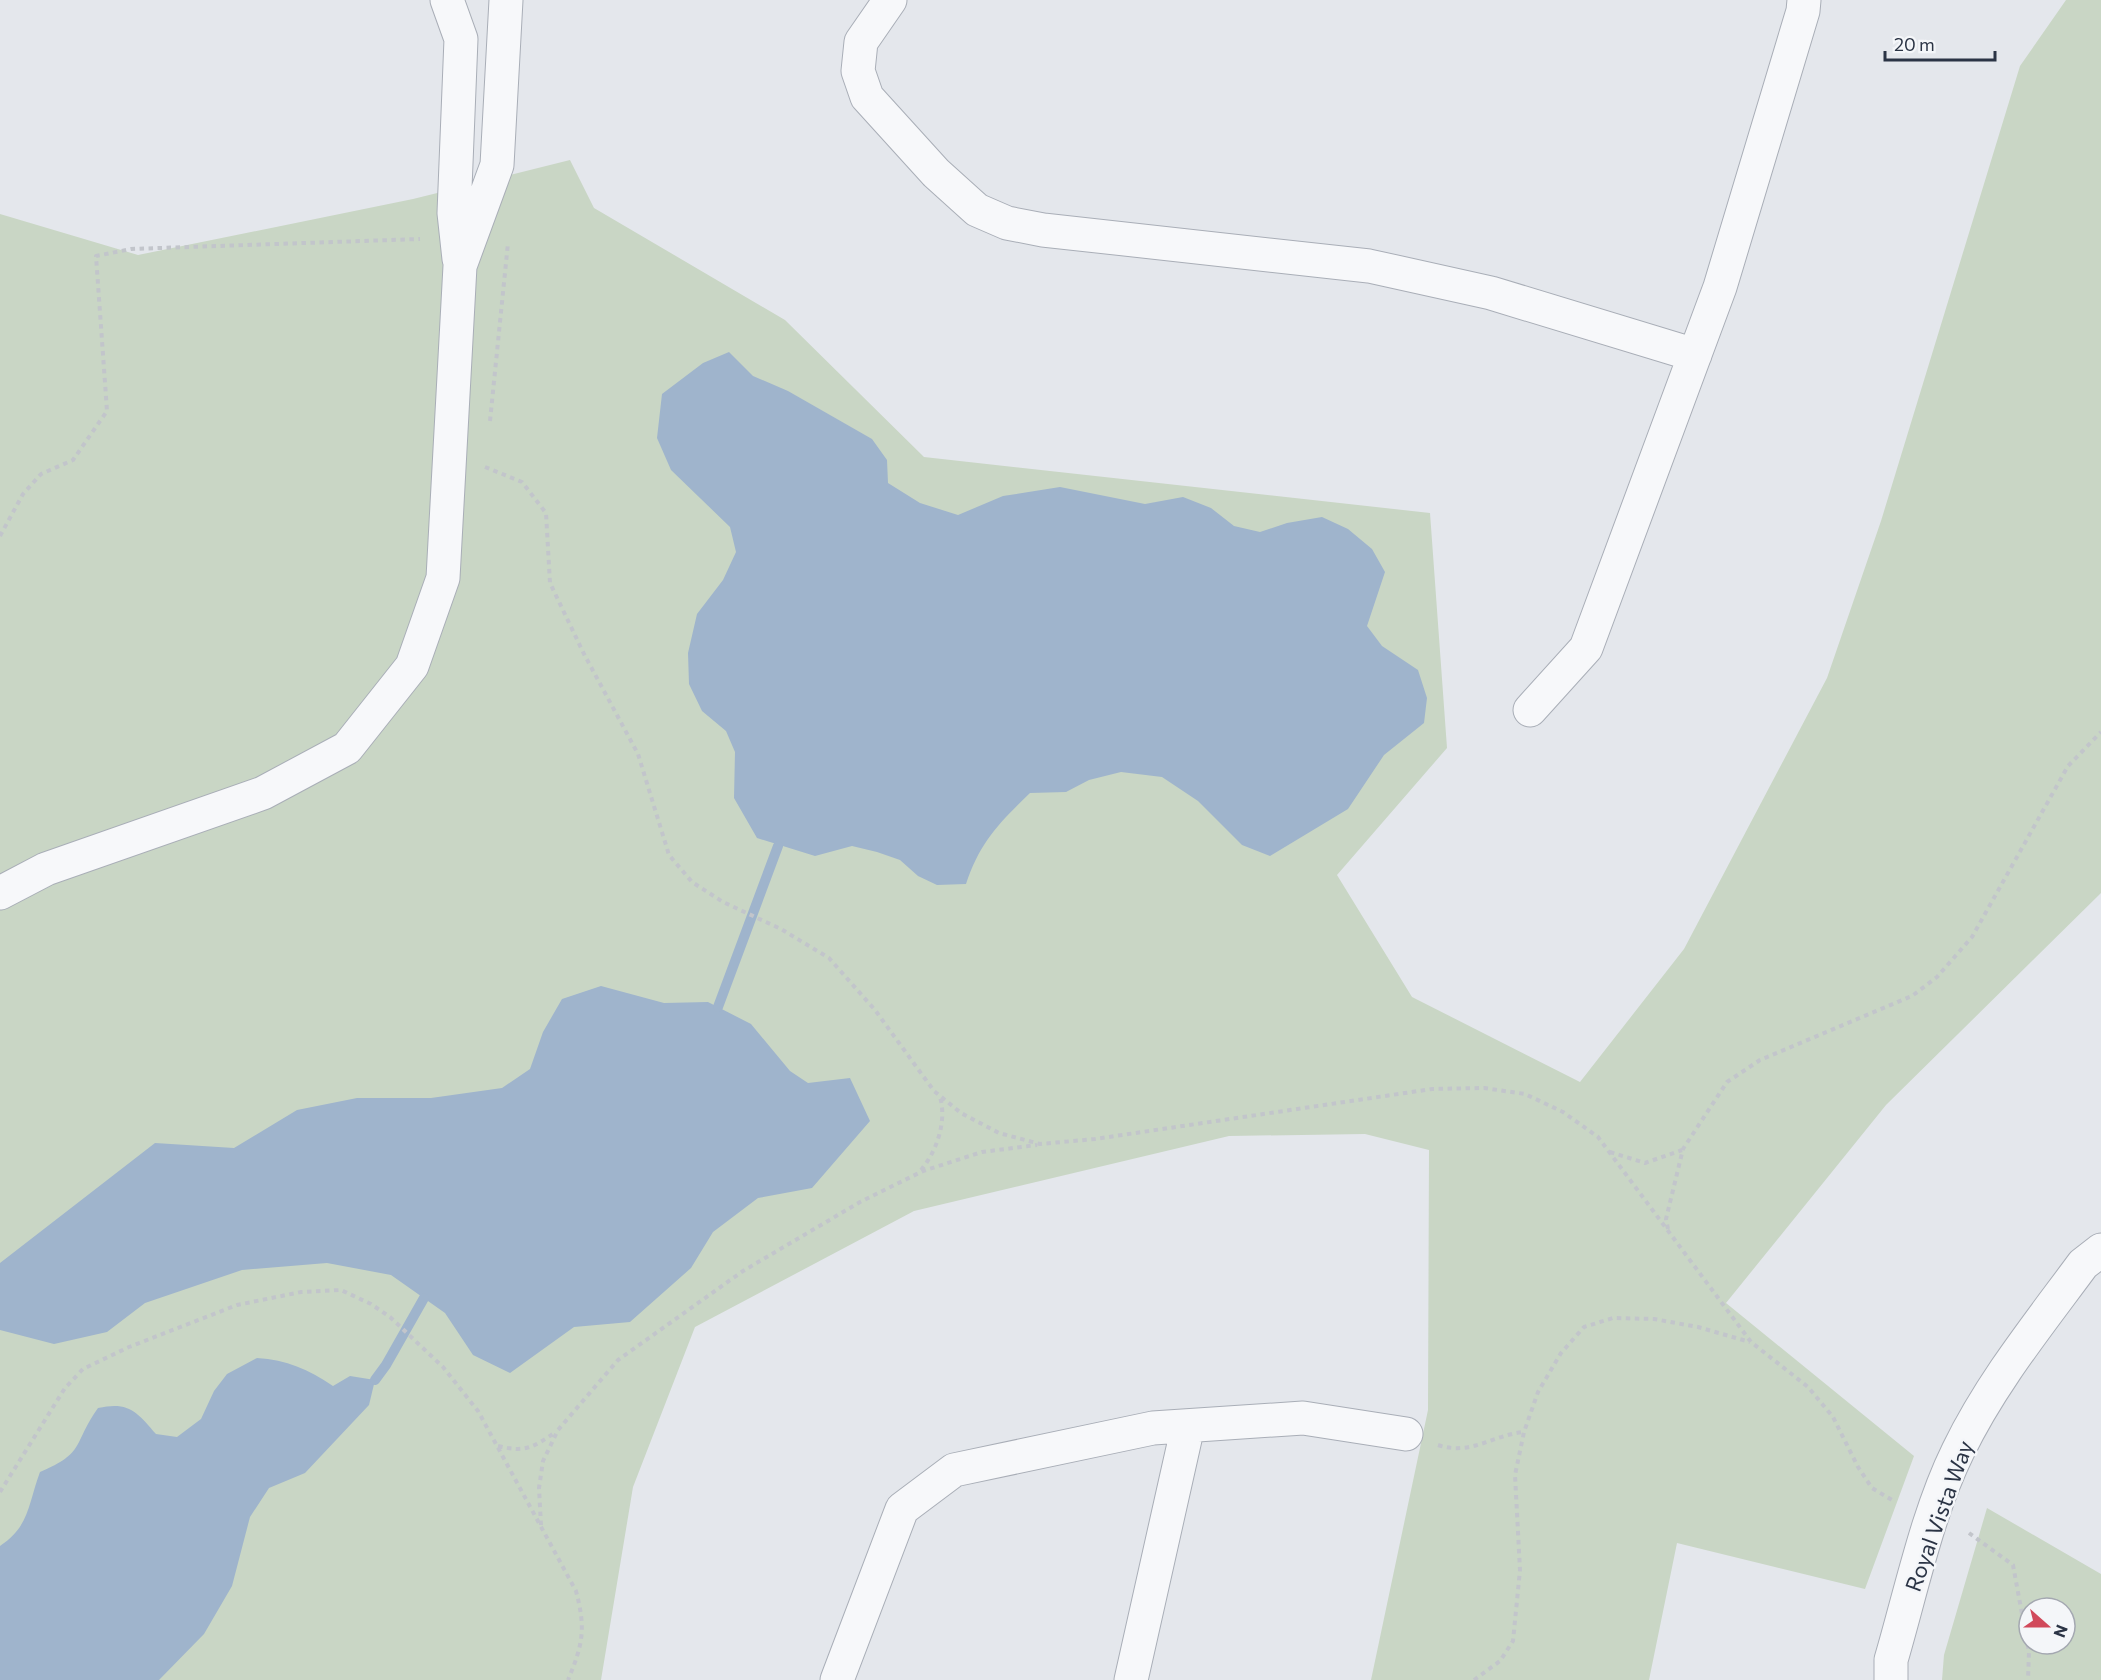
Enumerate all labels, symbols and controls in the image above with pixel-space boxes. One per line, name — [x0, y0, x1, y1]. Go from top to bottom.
scale bar — [1885, 24, 1994, 62]
text: 20 m — [1894, 33, 1935, 55]
street label: Royal Vista Way — [1899, 1437, 1978, 1595]
north arrow — [2017, 1596, 2077, 1656]
text: N — [2050, 1623, 2072, 1641]

